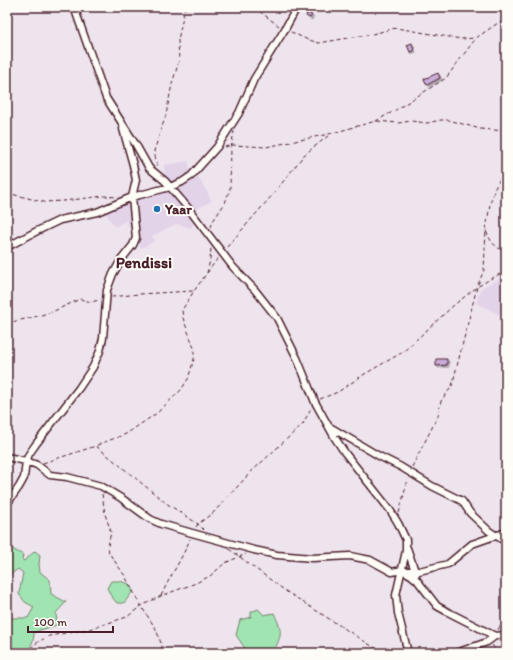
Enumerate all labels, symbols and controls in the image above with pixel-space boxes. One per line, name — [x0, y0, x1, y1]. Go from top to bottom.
place label: Yaar — [164, 201, 192, 218]
marker: Yaar — [152, 204, 162, 214]
district label: Pendissi — [116, 253, 172, 272]
scale bar — [28, 608, 113, 634]
text: 100 m — [34, 615, 67, 629]

